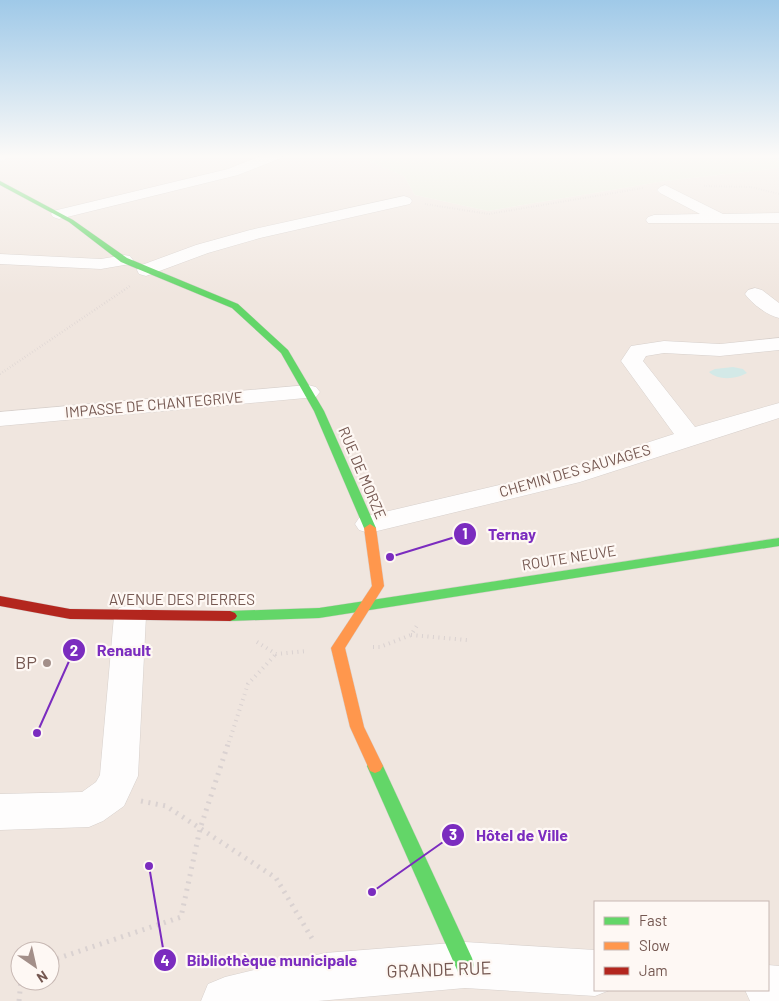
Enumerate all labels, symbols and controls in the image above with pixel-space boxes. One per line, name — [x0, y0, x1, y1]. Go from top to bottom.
street label: IMPASSE DE CHANTEGRIVE — [64, 387, 244, 421]
street label: RUE DE MORZE — [335, 424, 391, 522]
street label: CHEMIN DES SAUVAGES — [497, 440, 653, 500]
callout: Ternay — [453, 519, 546, 550]
text: 1 — [462, 524, 468, 542]
text: Ternay — [488, 524, 536, 543]
street label: ROUTE NEUVE — [520, 541, 617, 573]
street label: AVENUE DES PIERRES — [109, 590, 255, 608]
callout: Renault — [61, 635, 161, 666]
text: Renault — [97, 640, 151, 659]
text: 2 — [70, 641, 78, 659]
place label: BP — [15, 651, 37, 673]
marker: BP — [41, 657, 53, 669]
callout: Hôtel de Ville — [441, 819, 577, 850]
text: 3 — [449, 825, 457, 843]
text: Hôtel de Ville — [476, 825, 568, 844]
legend — [594, 901, 769, 991]
text: Fast — [639, 911, 667, 929]
text: Slow — [639, 936, 670, 954]
north arrow — [10, 941, 60, 991]
callout: Bibliothèque municipale — [152, 945, 368, 976]
text: Bibliothèque municipale — [187, 950, 358, 969]
text: 4 — [160, 951, 170, 969]
street label: GRANDE RUE — [386, 956, 492, 982]
text: Jam — [639, 961, 668, 979]
text: N — [34, 968, 51, 987]

